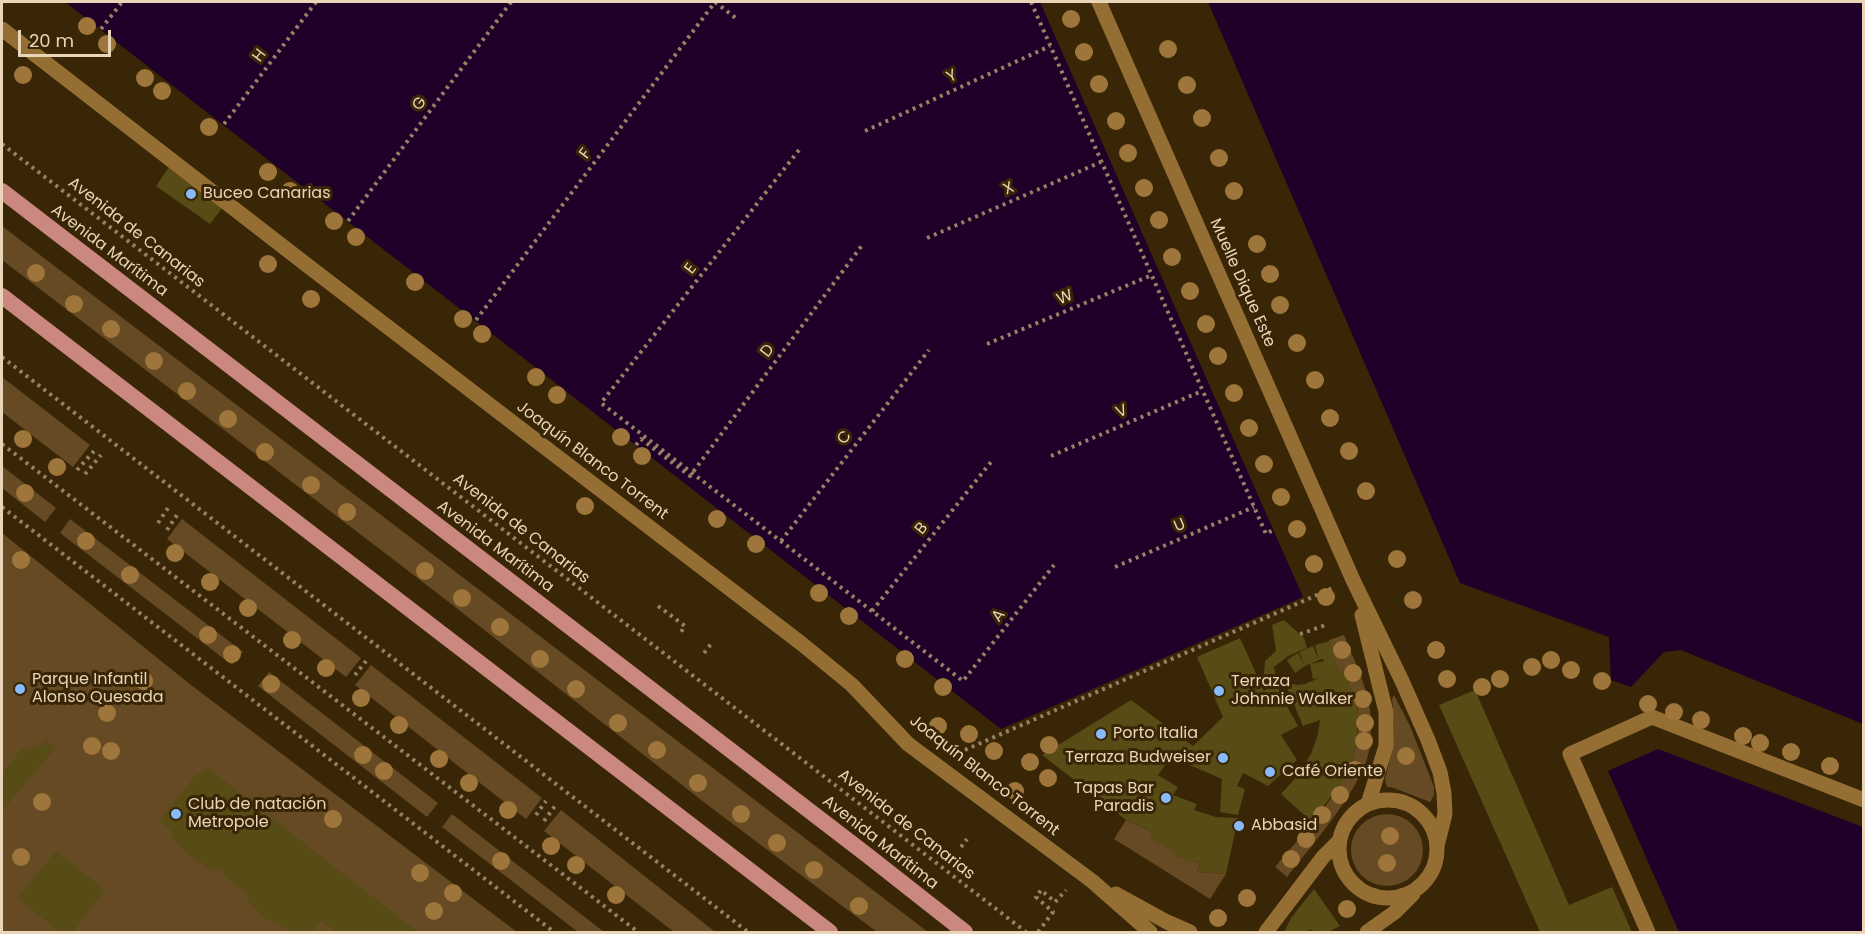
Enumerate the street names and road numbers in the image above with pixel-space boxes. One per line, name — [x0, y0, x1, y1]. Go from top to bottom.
street label: H — [249, 46, 271, 66]
street label: Y — [944, 66, 960, 88]
street label: G — [409, 93, 431, 115]
street label: F — [576, 145, 596, 163]
street label: Avenida de Canarias — [64, 174, 208, 292]
street label: X — [1001, 178, 1017, 200]
street label: Avenida Marítima — [47, 201, 171, 301]
street label: Muelle Dique Este — [1205, 216, 1279, 350]
street label: E — [681, 260, 701, 278]
street label: W — [1054, 286, 1076, 310]
street label: D — [757, 341, 779, 361]
street label: Joaquín Blanco Torrent — [512, 398, 672, 524]
street label: V — [1113, 401, 1131, 423]
street label: C — [834, 427, 856, 449]
street label: Avenida de Canarias — [449, 470, 593, 588]
street label: Avenida Marítima — [433, 497, 557, 597]
street label: U — [1171, 515, 1189, 537]
street label: B — [911, 519, 933, 539]
street label: A — [988, 606, 1010, 626]
street label: Joaquín Blanco Torrent — [905, 712, 1063, 840]
street label: Avenida de Canarias — [834, 766, 978, 884]
street label: Avenida Marítima — [818, 792, 942, 894]

